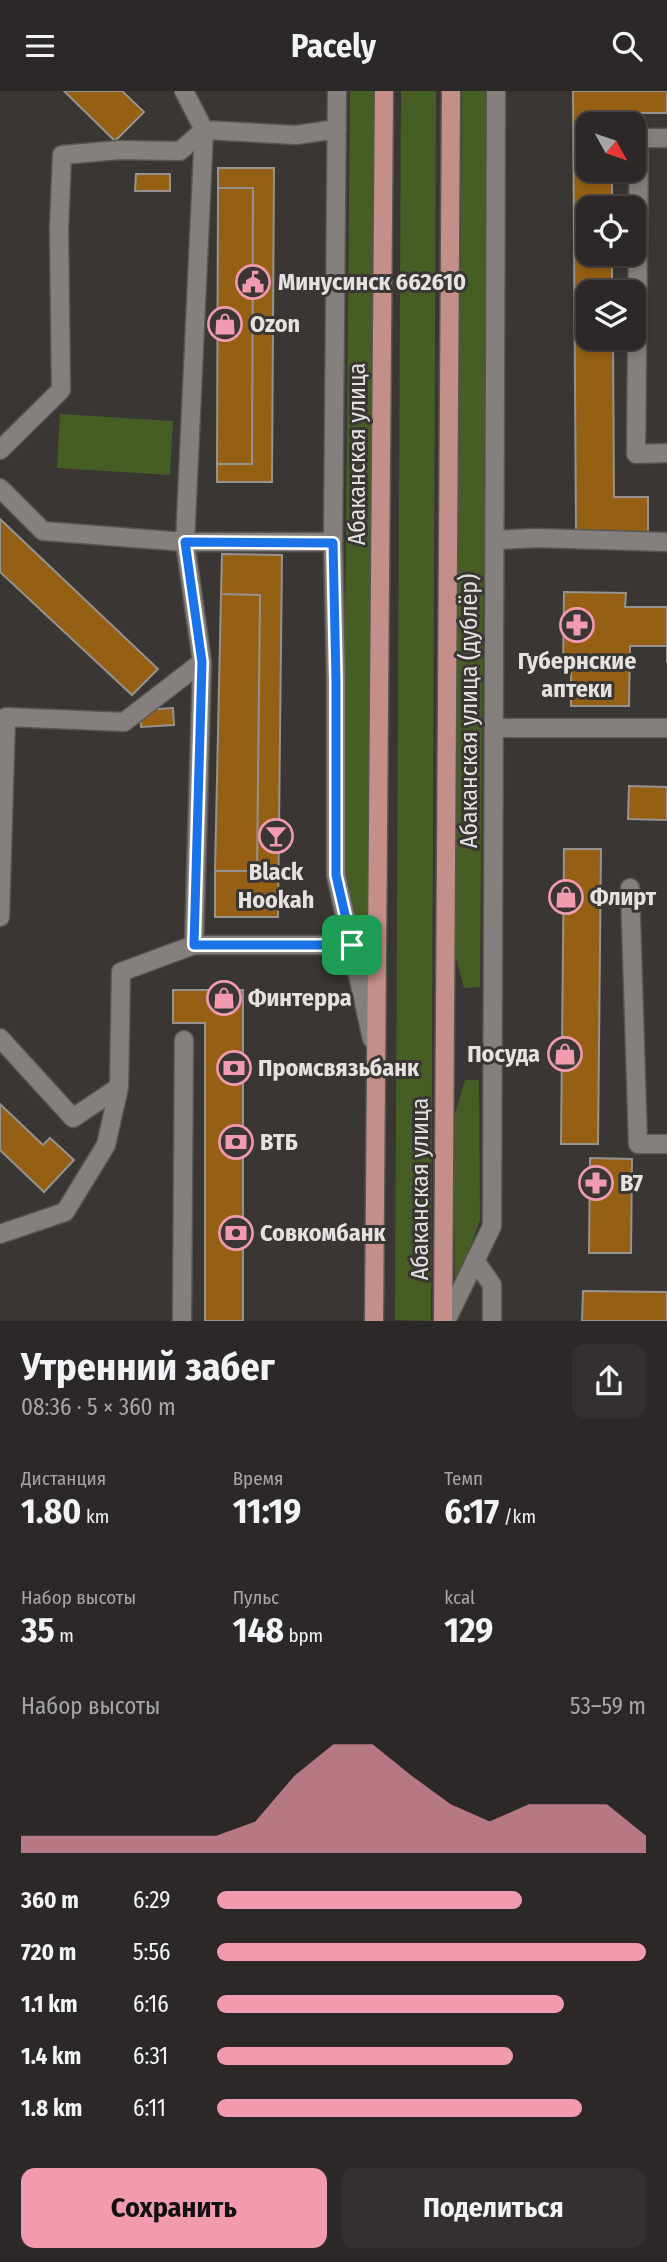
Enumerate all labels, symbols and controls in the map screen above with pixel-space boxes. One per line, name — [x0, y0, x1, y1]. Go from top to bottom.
icon: menu — [21, 27, 59, 65]
text: Pacely — [291, 27, 376, 65]
icon: search — [608, 27, 646, 65]
north arrow — [576, 112, 646, 182]
map controls — [576, 112, 646, 350]
button: locate — [576, 196, 646, 266]
public building icon: Минусинск 662610 — [234, 263, 272, 301]
place label: Минусинск 662610 — [278, 268, 466, 296]
button: layers — [576, 280, 646, 350]
shop icon: Ozon — [206, 305, 244, 343]
place label: Ozon — [250, 310, 300, 338]
street label: Абаканская улица — [343, 363, 371, 545]
street label: Абаканская улица (дублёр) — [455, 574, 483, 848]
pharmacy icon: Губернские аптеки — [558, 606, 596, 644]
place label: Губернские аптеки — [518, 647, 636, 703]
bar icon: Black Hookah — [257, 817, 295, 855]
place label: Black Hookah — [238, 858, 314, 914]
shop icon: Флирт — [547, 878, 585, 916]
place label: Флирт — [590, 883, 657, 911]
pin — [322, 915, 382, 975]
icon: arrive — [333, 926, 371, 964]
shop icon: Финтерра — [205, 979, 243, 1017]
place label: Финтерра — [248, 984, 352, 1012]
shop icon: Посуда — [546, 1035, 584, 1073]
place label: Посуда — [467, 1040, 540, 1068]
bank icon: Промсвязьбанк — [215, 1049, 253, 1087]
place label: Промсвязьбанк — [258, 1054, 420, 1082]
street label: Абаканская улица — [406, 1098, 434, 1280]
bank icon: ВТБ — [217, 1123, 255, 1161]
place label: ВТБ — [260, 1128, 298, 1156]
pharmacy icon: В7 — [577, 1164, 615, 1202]
place label: В7 — [620, 1169, 643, 1197]
bank icon: Совкомбанк — [217, 1214, 255, 1252]
place label: Совкомбанк — [260, 1219, 386, 1247]
text: Утренний забег — [21, 1344, 275, 1390]
button: share — [572, 1344, 646, 1418]
text: 08:36 · 5 × 360 m — [21, 1393, 176, 1421]
text: Дистанция — [21, 1467, 106, 1490]
text: Время — [233, 1467, 284, 1490]
text: Темп — [444, 1467, 483, 1490]
text: 1.80 — [21, 1490, 81, 1532]
text: 11:19 — [233, 1490, 301, 1532]
text: 6:17 — [444, 1490, 499, 1532]
text: km — [81, 1505, 109, 1528]
text: /km — [499, 1505, 536, 1528]
text: Набор высоты — [21, 1586, 136, 1609]
text: Пульс — [233, 1586, 279, 1609]
text: kcal — [444, 1586, 475, 1609]
text: 35 — [21, 1609, 55, 1651]
text: 148 — [233, 1609, 284, 1651]
text: 129 — [444, 1609, 493, 1651]
text: m — [55, 1624, 74, 1647]
text: bpm — [284, 1624, 323, 1647]
text: Набор высоты — [21, 1692, 160, 1720]
text: 53–59 m — [570, 1692, 646, 1720]
text: 360 m — [21, 1886, 79, 1914]
text: 6:29 — [133, 1886, 170, 1914]
text: 720 m — [21, 1938, 76, 1966]
text: 5:56 — [133, 1938, 171, 1966]
text: 1.1 km — [21, 1990, 77, 2018]
text: 6:16 — [133, 1990, 169, 2018]
text: 1.4 km — [21, 2042, 81, 2070]
text: 6:31 — [133, 2042, 168, 2070]
text: 1.8 km — [21, 2094, 82, 2122]
text: 6:11 — [133, 2094, 166, 2122]
button: Сохранить — [21, 2168, 327, 2248]
button: Поделиться — [341, 2168, 646, 2248]

